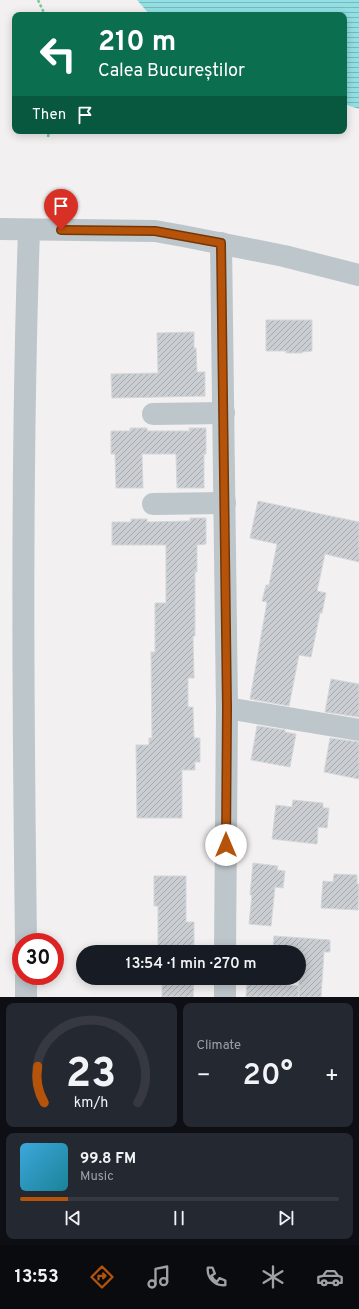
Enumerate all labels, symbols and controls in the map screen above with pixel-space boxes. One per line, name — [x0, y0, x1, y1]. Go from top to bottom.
text: 210 m — [98, 25, 176, 61]
icon: left — [32, 28, 84, 80]
text: Calea Bucureștilor — [98, 60, 245, 83]
icon: arrive — [74, 104, 96, 126]
text: Then — [32, 106, 66, 125]
pin — [44, 189, 78, 230]
icon: arrive — [50, 195, 72, 217]
position arrow — [205, 824, 247, 866]
speed limit sign: 30 — [12, 933, 64, 985]
text: 13:54 · 1 min · 270 m — [126, 955, 256, 974]
text: Climate — [197, 1038, 241, 1054]
text: 23 — [66, 1049, 116, 1102]
text: 20° — [243, 1058, 293, 1095]
text: − — [197, 1063, 211, 1090]
text: + — [325, 1063, 339, 1090]
text: km/h — [74, 1094, 109, 1112]
text: 99.8 FM — [80, 1150, 136, 1169]
text: Music — [80, 1169, 114, 1185]
icon: previous — [62, 1207, 84, 1229]
icon: pause — [168, 1207, 190, 1229]
icon: next — [275, 1207, 297, 1229]
icon: directions — [88, 1263, 116, 1291]
icon: music — [145, 1263, 173, 1291]
icon: phone — [202, 1263, 230, 1291]
icon: climate — [259, 1263, 287, 1291]
icon: car — [316, 1263, 344, 1291]
text: 13:53 — [15, 1266, 59, 1289]

